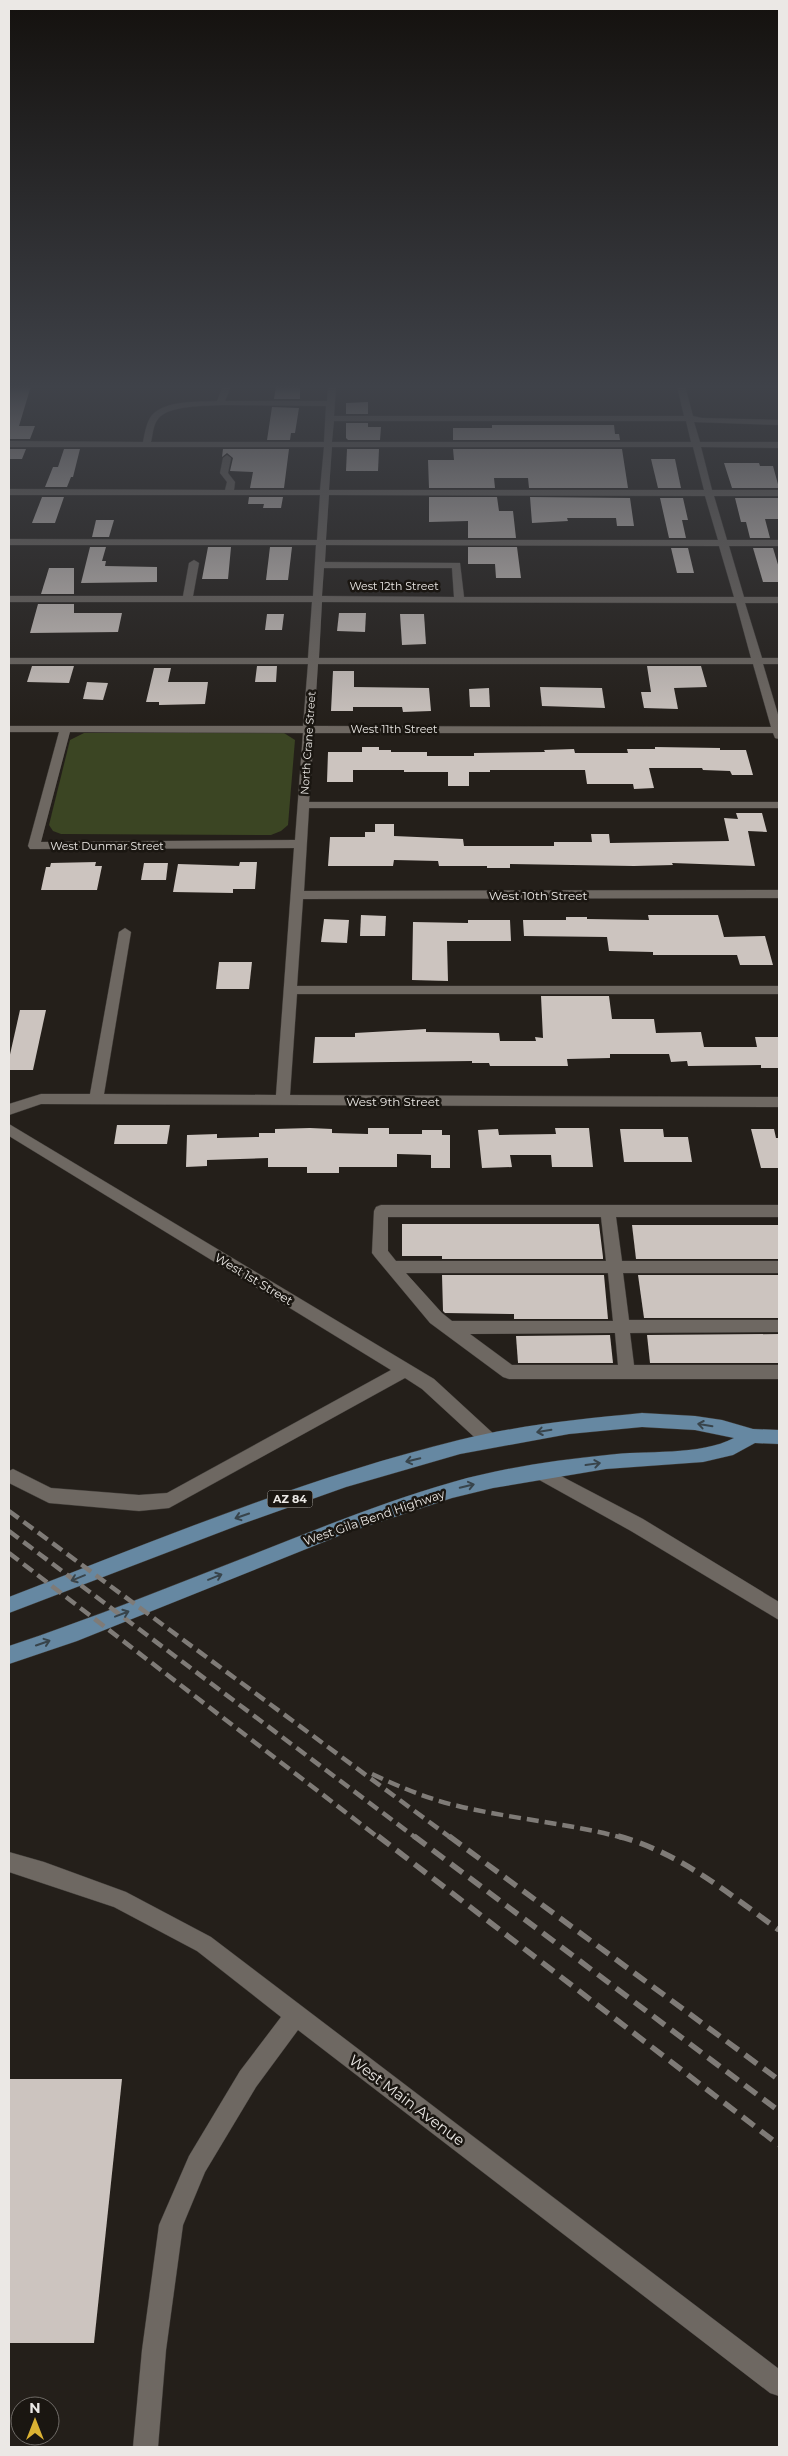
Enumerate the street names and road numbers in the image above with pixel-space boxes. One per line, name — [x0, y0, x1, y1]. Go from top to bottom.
street label: West 12th Street — [349, 579, 439, 593]
street label: North Crane Street — [297, 690, 319, 795]
street label: West 11th Street — [351, 722, 438, 736]
street label: West Dunmar Street — [50, 839, 164, 853]
street label: West 10th Street — [489, 888, 587, 903]
street label: West 9th Street — [346, 1094, 440, 1109]
street label: West 1st Street — [212, 1250, 296, 1308]
street label: West Gila Bend Highway — [301, 1486, 447, 1548]
road number: AZ 84 — [268, 1490, 312, 1508]
street label: West Main Avenue — [345, 2050, 469, 2150]

